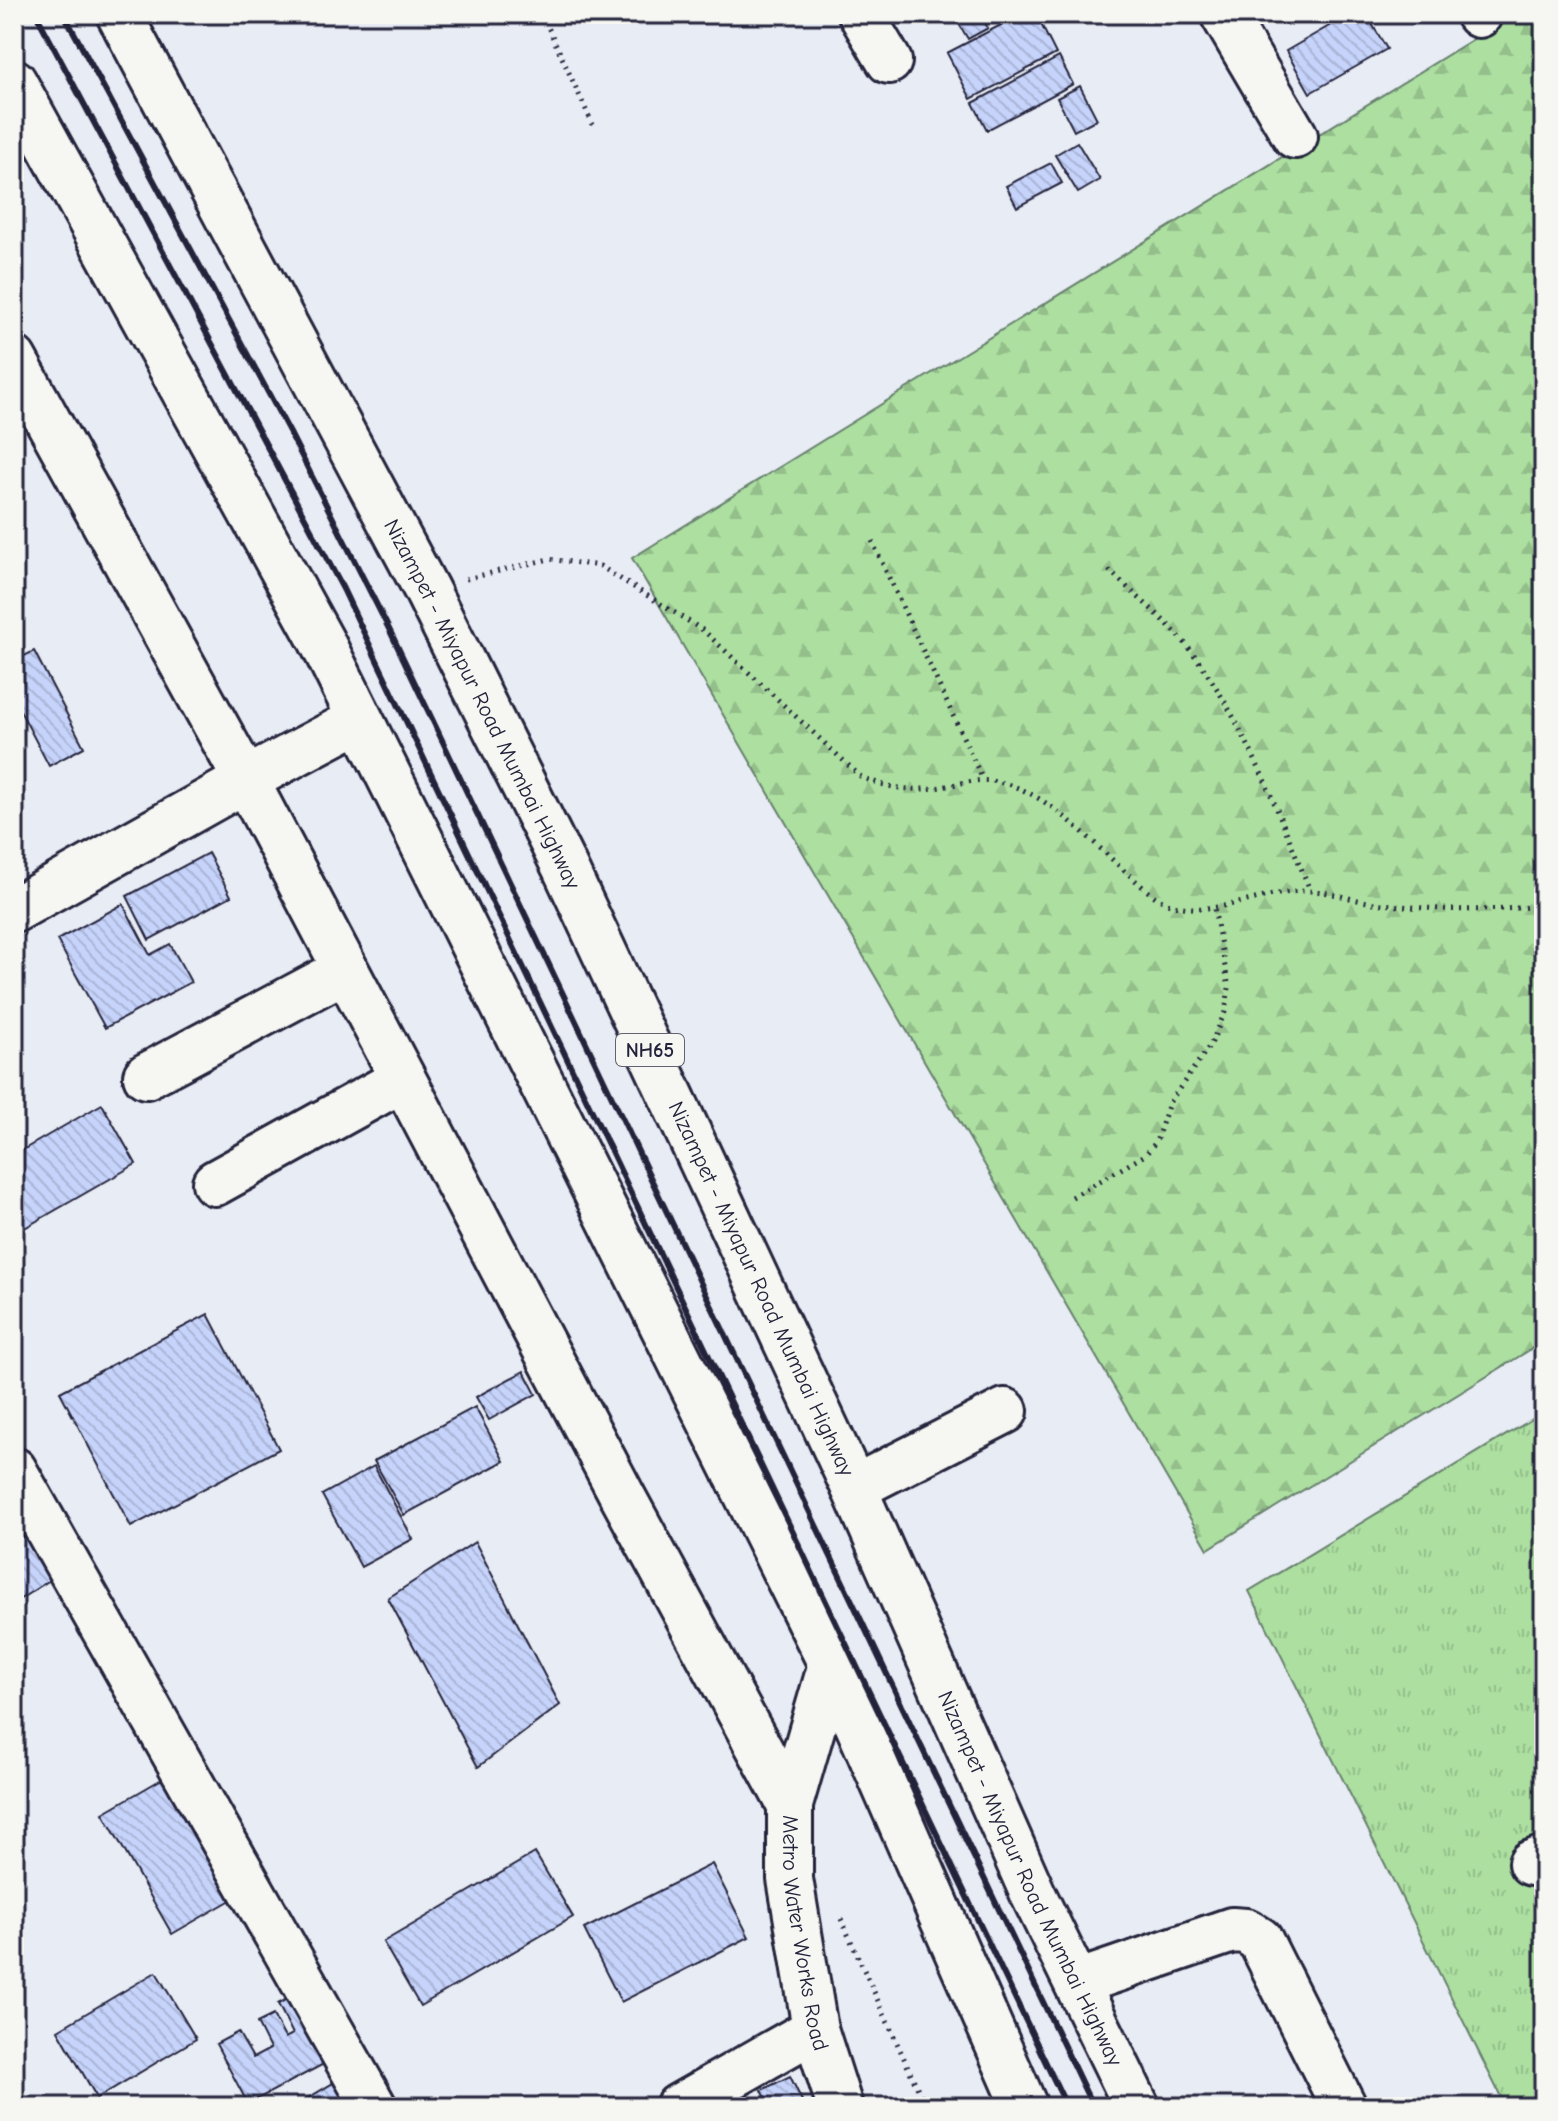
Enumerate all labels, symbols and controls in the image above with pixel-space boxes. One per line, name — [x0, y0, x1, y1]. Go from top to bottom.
street label: Nizampet - Miyapur Road Mumbai Highway — [378, 515, 586, 893]
road number: NH65 — [616, 1034, 684, 1066]
street label: Nizampet - Miyapur Road Mumbai Highway — [663, 1097, 860, 1481]
street label: Nizampet - Miyapur Road Mumbai Highway — [932, 1687, 1128, 2071]
street label: Metro Water Works Road — [777, 1815, 834, 2054]

